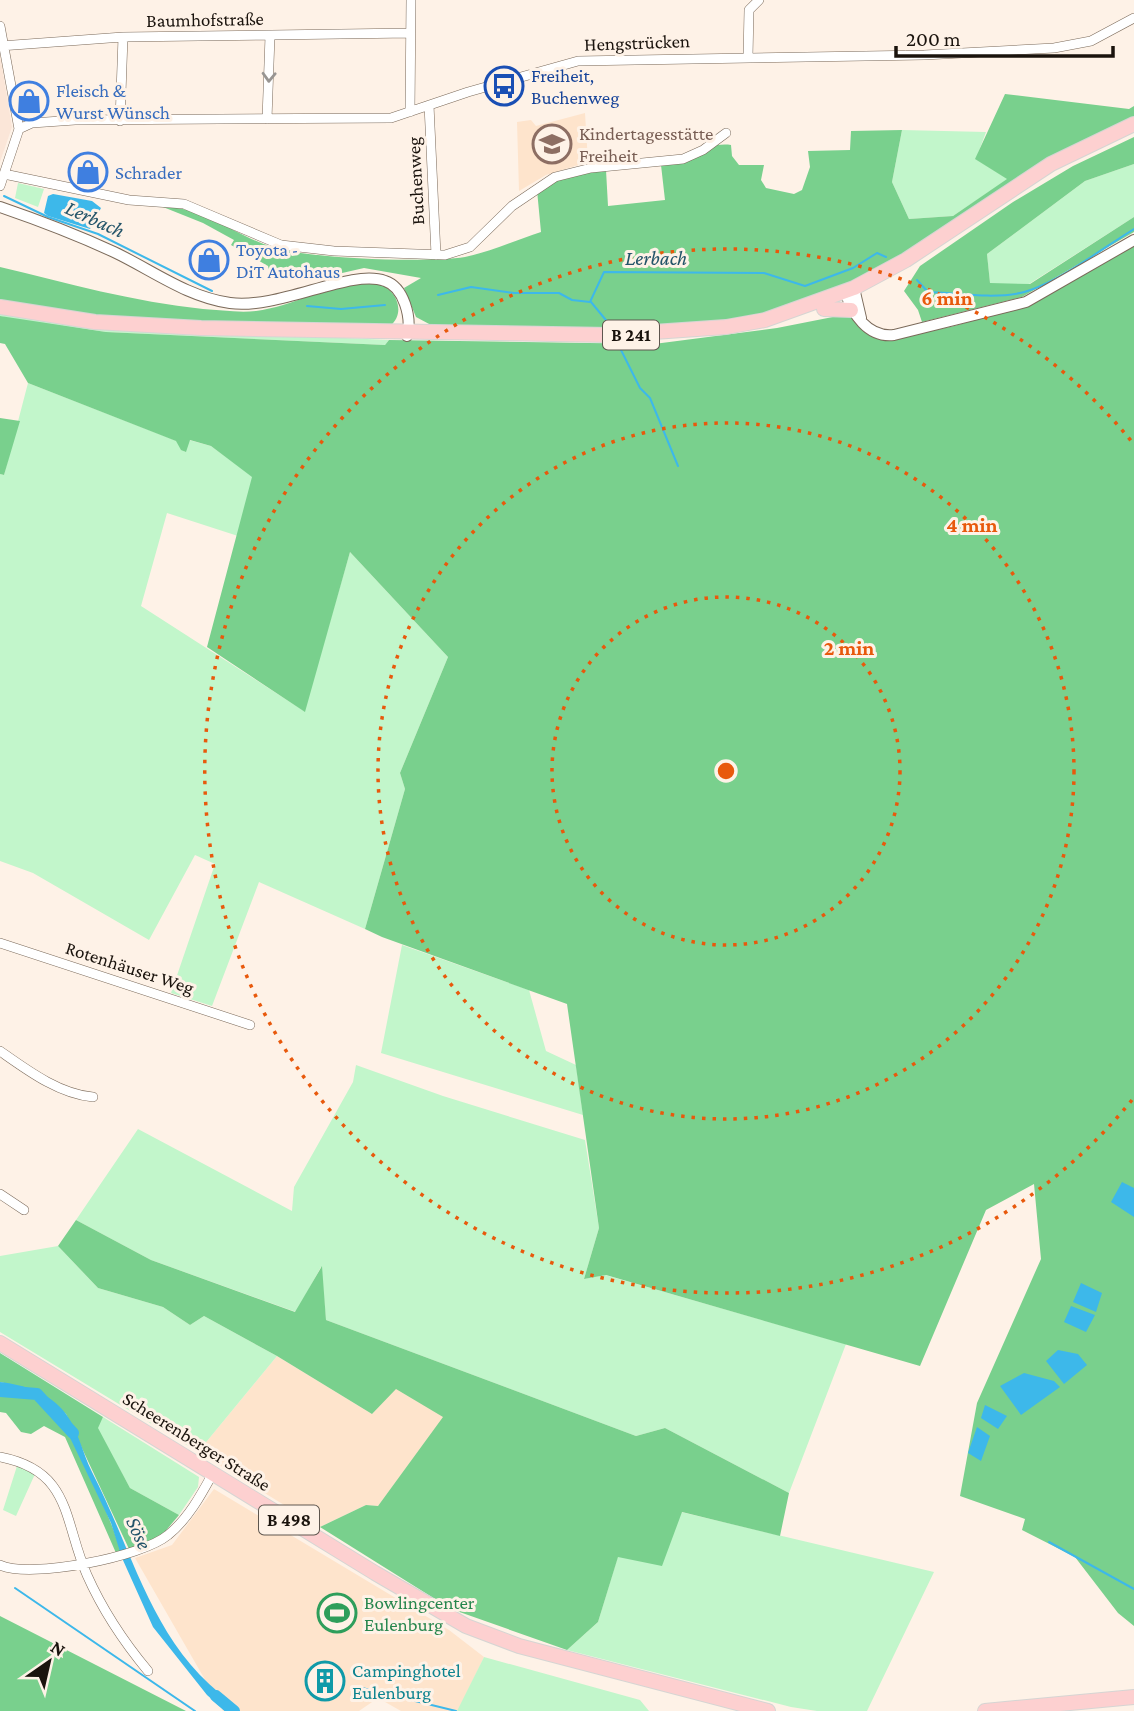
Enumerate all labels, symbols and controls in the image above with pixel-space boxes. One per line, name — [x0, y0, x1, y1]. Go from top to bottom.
street label: Baumhofstraße — [146, 8, 264, 31]
scale bar — [896, 14, 1113, 58]
text: 200 m — [906, 27, 961, 51]
street label: Hengstrücken — [584, 30, 690, 55]
bus stop icon: Freiheit, Buchenweg — [483, 65, 525, 107]
place label: Freiheit, Buchenweg — [531, 65, 619, 108]
one-way arrow — [261, 72, 276, 83]
shop icon: Fleisch & Wurst Wünsch — [8, 80, 50, 122]
place label: Fleisch & Wurst Wünsch — [56, 80, 170, 123]
school or university icon: Kindertagesstätte Freiheit — [531, 123, 573, 165]
place label: Kindertagesstätte Freiheit — [579, 123, 713, 166]
street label: Buchenweg — [403, 136, 428, 226]
shop icon: Schrader — [67, 151, 109, 193]
place label: Schrader — [115, 162, 182, 183]
water label: Lerbach — [62, 195, 128, 243]
shop icon: Toyota - DiT Autohaus — [188, 239, 230, 281]
place label: Toyota - DiT Autohaus — [236, 239, 340, 282]
water label: Lerbach — [625, 246, 687, 270]
text: 6 min — [921, 286, 973, 310]
road number: B 241 — [603, 320, 659, 349]
text: 4 min — [946, 513, 998, 537]
text: 2 min — [824, 636, 874, 660]
centre of rings — [714, 759, 738, 783]
street label: Rotenhäuser Weg — [63, 937, 197, 998]
street label: Scheerenberger Straße — [119, 1387, 274, 1495]
road number: B 498 — [259, 1506, 319, 1534]
water label: Söse — [121, 1513, 157, 1553]
sports icon: Bowlingcenter Eulenburg — [316, 1592, 358, 1634]
place label: Bowlingcenter Eulenburg — [364, 1592, 475, 1635]
north arrow — [14, 1627, 84, 1697]
text: N — [47, 1636, 70, 1661]
building icon: Campinghotel Eulenburg — [304, 1660, 346, 1702]
place label: Campinghotel Eulenburg — [352, 1660, 461, 1703]

